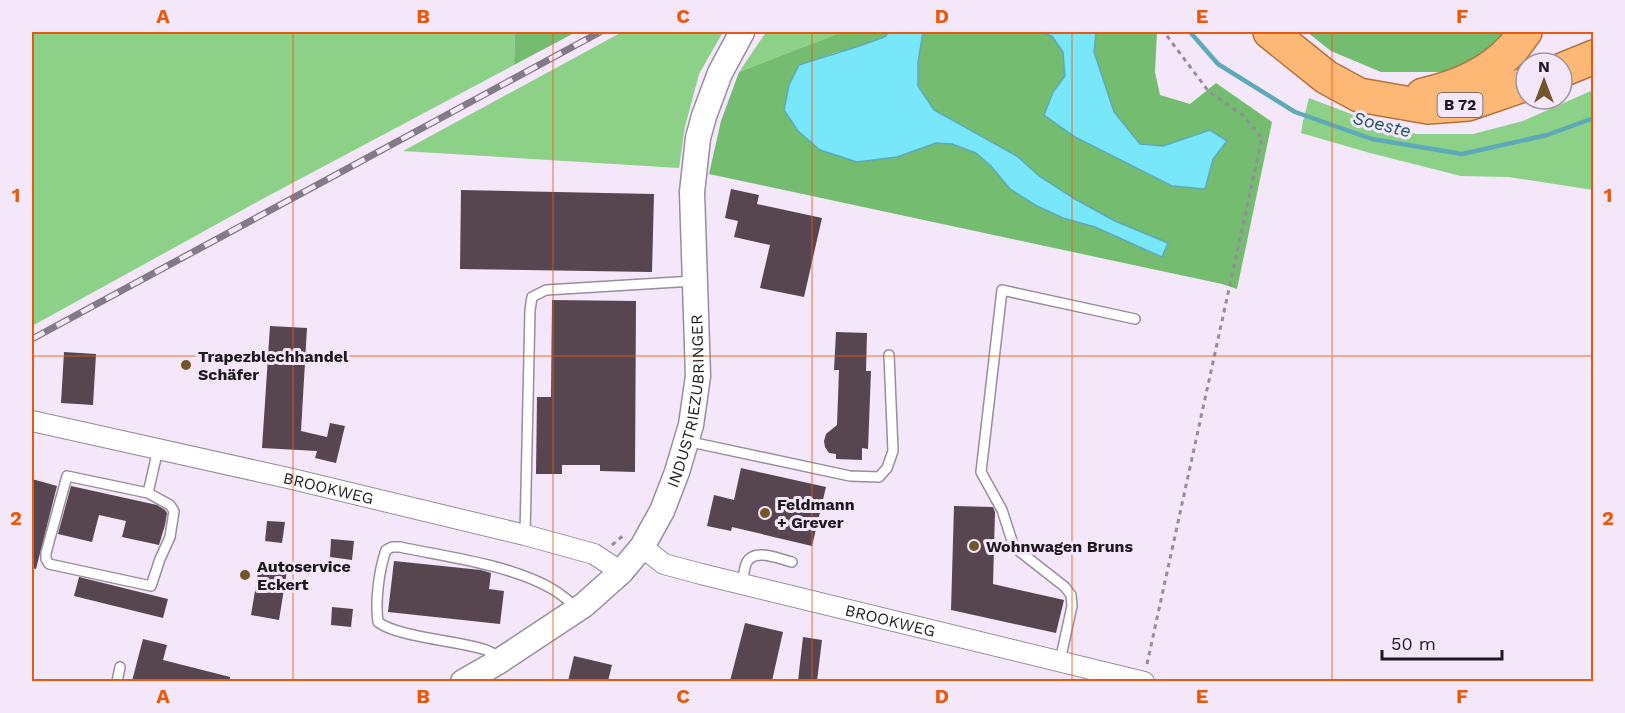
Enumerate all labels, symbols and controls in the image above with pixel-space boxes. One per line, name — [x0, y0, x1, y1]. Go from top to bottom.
text: A — [156, 4, 170, 28]
text: B — [416, 4, 430, 28]
text: C — [676, 4, 690, 28]
text: D — [935, 4, 949, 28]
text: E — [1196, 4, 1208, 28]
text: F — [1456, 4, 1468, 28]
north arrow — [1514, 51, 1574, 111]
text: N — [1538, 57, 1550, 76]
road number: B 72 — [1438, 93, 1482, 117]
water label: Soeste — [1351, 107, 1413, 141]
text: 1 — [12, 183, 20, 207]
text: 1 — [1604, 183, 1612, 207]
street label: INDUSTRIEZUBRINGER — [663, 314, 708, 490]
place label: Trapezblechhandel Schäfer — [198, 347, 349, 384]
marker: Trapezblechhandel Schäfer — [179, 358, 193, 372]
street label: BROOKWEG — [281, 468, 376, 508]
place label: Feldmann + Grever — [777, 495, 855, 532]
text: 2 — [10, 506, 22, 530]
marker: Feldmann + Grever — [758, 506, 772, 520]
text: 2 — [1602, 506, 1614, 530]
place label: Wohnwagen Bruns — [986, 537, 1133, 556]
marker: Wohnwagen Bruns — [967, 539, 981, 553]
place label: Autoservice Eckert — [257, 557, 351, 594]
marker: Autoservice Eckert — [238, 568, 252, 582]
street label: BROOKWEG — [843, 600, 937, 640]
scale bar — [1382, 623, 1502, 661]
text: 50 m — [1391, 633, 1436, 654]
text: A — [156, 684, 170, 708]
text: B — [416, 684, 430, 708]
text: C — [676, 684, 690, 708]
text: D — [935, 684, 949, 708]
text: E — [1196, 684, 1208, 708]
text: F — [1456, 684, 1468, 708]

